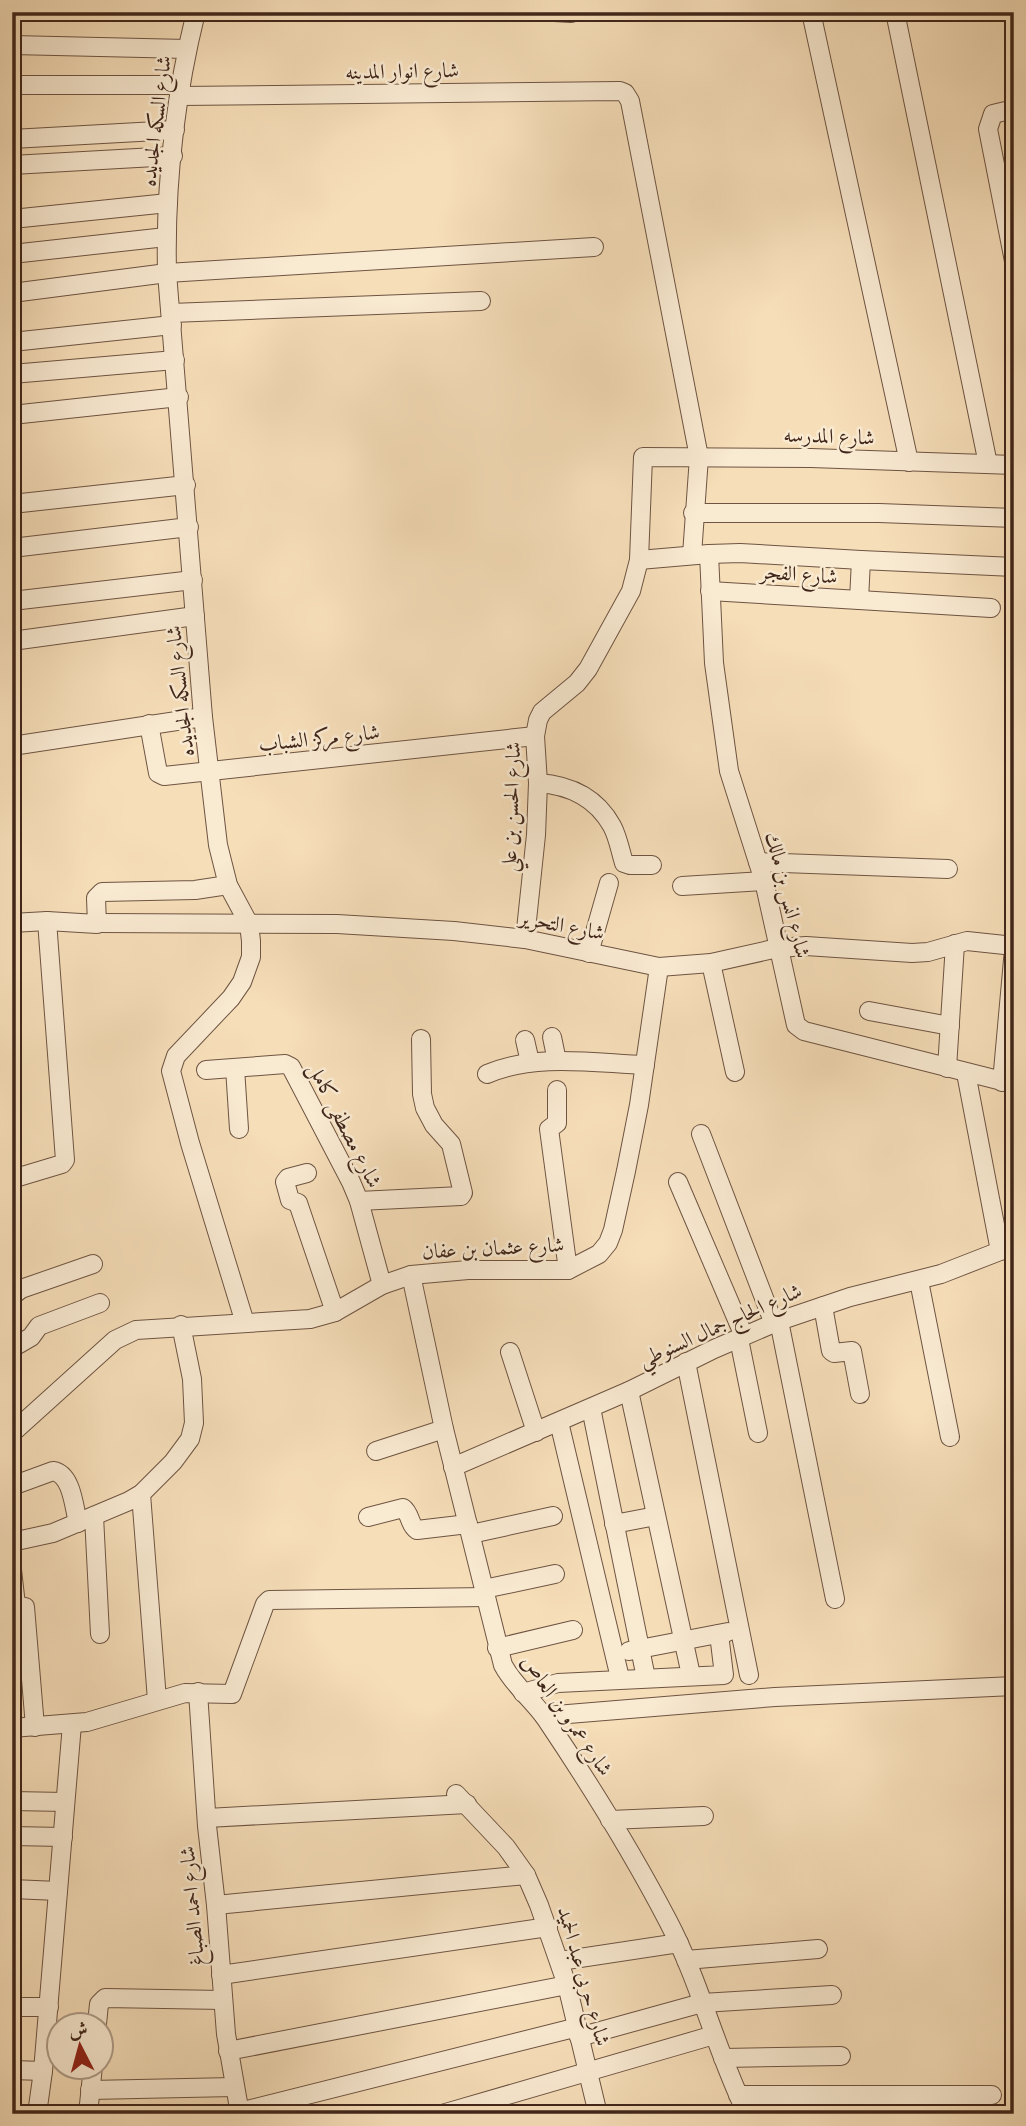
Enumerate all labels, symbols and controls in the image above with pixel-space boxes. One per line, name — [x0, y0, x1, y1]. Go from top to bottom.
street label: شارع السكه الجديده — [136, 54, 182, 189]
street label: شارع انوار المدينه — [345, 58, 459, 90]
street label: شارع المدرسه — [783, 422, 875, 456]
street label: شارع الفجر — [757, 559, 838, 595]
street label: شارع السكه الجديده — [161, 624, 205, 758]
street label: شارع مركز الشباب — [257, 720, 381, 762]
street label: شارع الحسن بن علي — [497, 741, 533, 873]
street label: شارع انس بن مالك — [755, 829, 815, 962]
street label: شارع التحرير — [514, 905, 607, 951]
street label: شارع مصطفى كامل — [298, 1058, 387, 1194]
street label: شارع عثمان بن عفان — [421, 1232, 565, 1270]
street label: شارع الحاج جمال السنوطي — [635, 1278, 809, 1379]
street label: شارع عمرو بن العاص — [511, 1650, 618, 1784]
street label: شارع احمد الصباغ — [175, 1845, 215, 1967]
street label: شارع حربى عبد الحميد — [547, 1903, 615, 2050]
north arrow — [46, 2010, 116, 2080]
text: ش — [68, 2018, 89, 2044]

